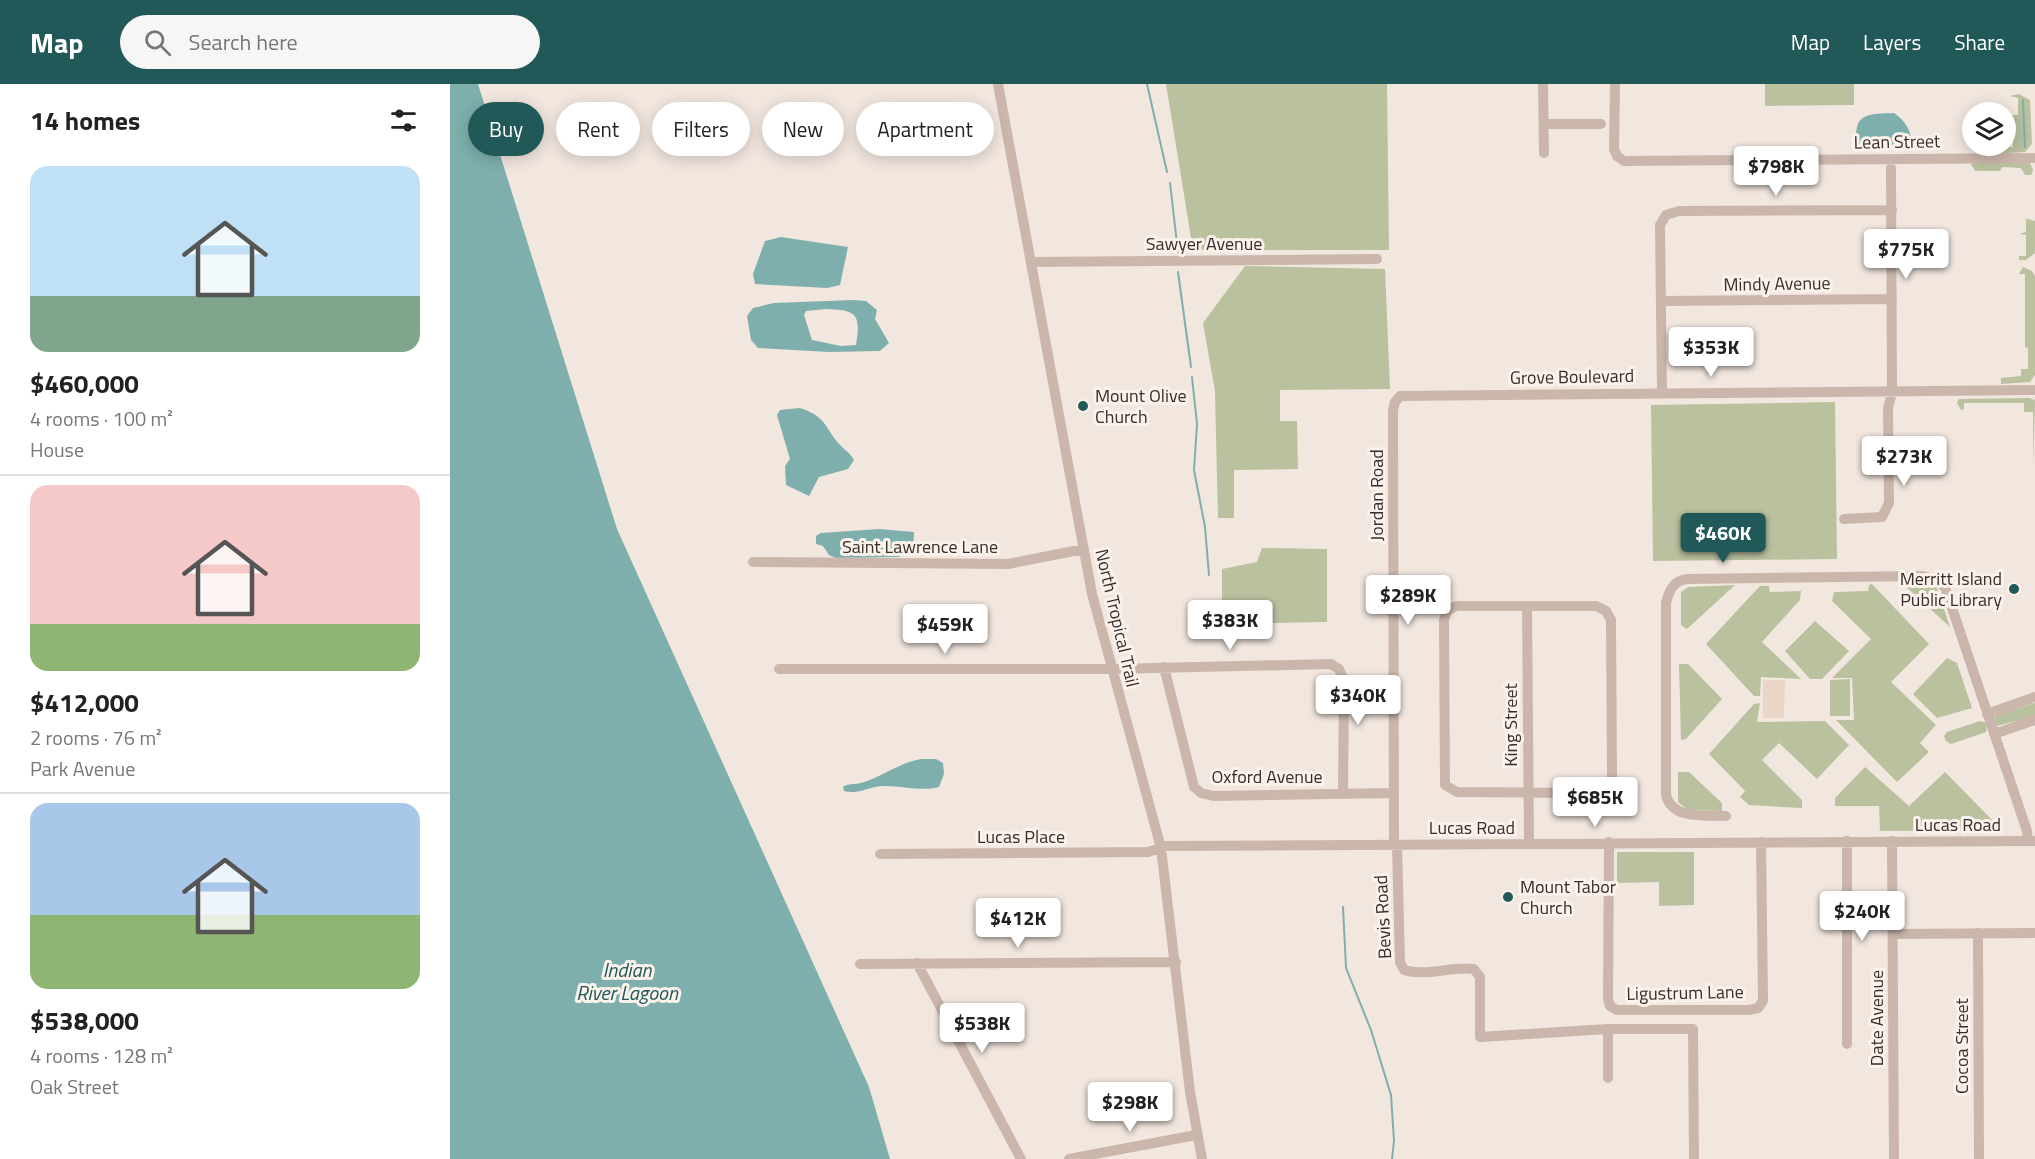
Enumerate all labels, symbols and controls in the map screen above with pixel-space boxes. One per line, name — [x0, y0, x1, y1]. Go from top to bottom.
search box — [120, 15, 540, 69]
text: Map — [30, 21, 84, 64]
text: Search here — [189, 25, 298, 59]
icon: search — [141, 26, 174, 59]
text: Map — [1791, 26, 1830, 58]
text: Layers — [1863, 26, 1921, 58]
text: Share — [1954, 26, 2005, 58]
text: 14 homes — [30, 101, 140, 140]
chip: Buy — [468, 102, 544, 156]
chip: Rent — [556, 102, 640, 156]
chip: Filters — [652, 102, 750, 156]
chip: New — [762, 102, 844, 156]
chip: Apartment — [856, 102, 994, 156]
map controls — [1962, 102, 2016, 156]
button: layers — [1962, 102, 2016, 156]
icon: filters — [387, 104, 420, 137]
street label: Lean Street — [1853, 127, 1941, 156]
pin: $798K — [1734, 146, 1818, 197]
text: $798K — [1748, 150, 1804, 181]
icon: home — [171, 205, 279, 313]
pin: $775K — [1864, 229, 1948, 280]
street label: Sawyer Avenue — [1146, 230, 1262, 257]
text: $775K — [1878, 233, 1934, 264]
street label: Mindy Avenue — [1723, 269, 1831, 298]
pin: $353K — [1669, 327, 1753, 378]
text: $353K — [1683, 331, 1739, 362]
street label: Grove Boulevard — [1510, 362, 1634, 391]
text: $460,000 — [30, 364, 139, 403]
place label: Mount Olive Church — [1095, 382, 1187, 430]
marker: Mount Olive Church — [1076, 399, 1090, 413]
text: 4 rooms · 100 m² — [30, 403, 173, 434]
text: House — [30, 434, 84, 465]
pin: $273K — [1862, 436, 1946, 487]
text: $273K — [1876, 440, 1932, 471]
street label: Jordan Road — [1363, 449, 1390, 541]
pin: $460K — [1681, 513, 1765, 564]
text: $460K — [1695, 517, 1751, 548]
icon: home — [171, 524, 279, 632]
street label: Saint Lawrence Lane — [842, 533, 998, 560]
street label: North Tropical Trail — [1088, 546, 1146, 690]
place label: Merritt Island Public Library — [1900, 565, 2002, 613]
pin: $289K — [1366, 575, 1450, 626]
text: $289K — [1380, 579, 1436, 610]
marker: Merritt Island Public Library — [2007, 582, 2021, 596]
pin: $383K — [1188, 600, 1272, 651]
pin: $459K — [903, 604, 987, 655]
text: $383K — [1202, 604, 1258, 635]
text: $459K — [917, 608, 973, 639]
pin: $340K — [1316, 675, 1400, 726]
text: $340K — [1330, 679, 1386, 710]
text: $412,000 — [30, 683, 139, 722]
street label: King Street — [1497, 683, 1524, 767]
text: 2 rooms · 76 m² — [30, 722, 162, 753]
text: Park Avenue — [30, 753, 135, 784]
street label: Oxford Avenue — [1211, 763, 1323, 790]
pin: $685K — [1553, 777, 1637, 828]
text: $685K — [1567, 781, 1623, 812]
street label: Lucas Road — [1915, 811, 2001, 838]
street label: Lucas Road — [1429, 814, 1515, 841]
street label: Lucas Place — [977, 823, 1065, 850]
icon: home — [171, 842, 279, 950]
place label: Mount Tabor Church — [1520, 873, 1616, 921]
street label: Bevis Road — [1367, 874, 1398, 960]
marker: Mount Tabor Church — [1501, 890, 1515, 904]
pin: $240K — [1820, 891, 1904, 942]
text: $240K — [1834, 895, 1890, 926]
pin: $412K — [976, 898, 1060, 949]
text: $412K — [990, 902, 1046, 933]
water label: Indian River Lagoon — [576, 954, 679, 1008]
street label: Date Avenue — [1863, 970, 1890, 1066]
street label: Ligustrum Lane — [1626, 978, 1744, 1007]
street label: Cocoa Street — [1948, 997, 1975, 1094]
text: $538,000 — [30, 1001, 139, 1040]
pin: $538K — [940, 1003, 1024, 1054]
text: $538K — [954, 1007, 1010, 1038]
text: 4 rooms · 128 m² — [30, 1040, 173, 1071]
text: Oak Street — [30, 1071, 119, 1102]
pin: $298K — [1088, 1082, 1172, 1133]
text: $298K — [1102, 1086, 1158, 1117]

